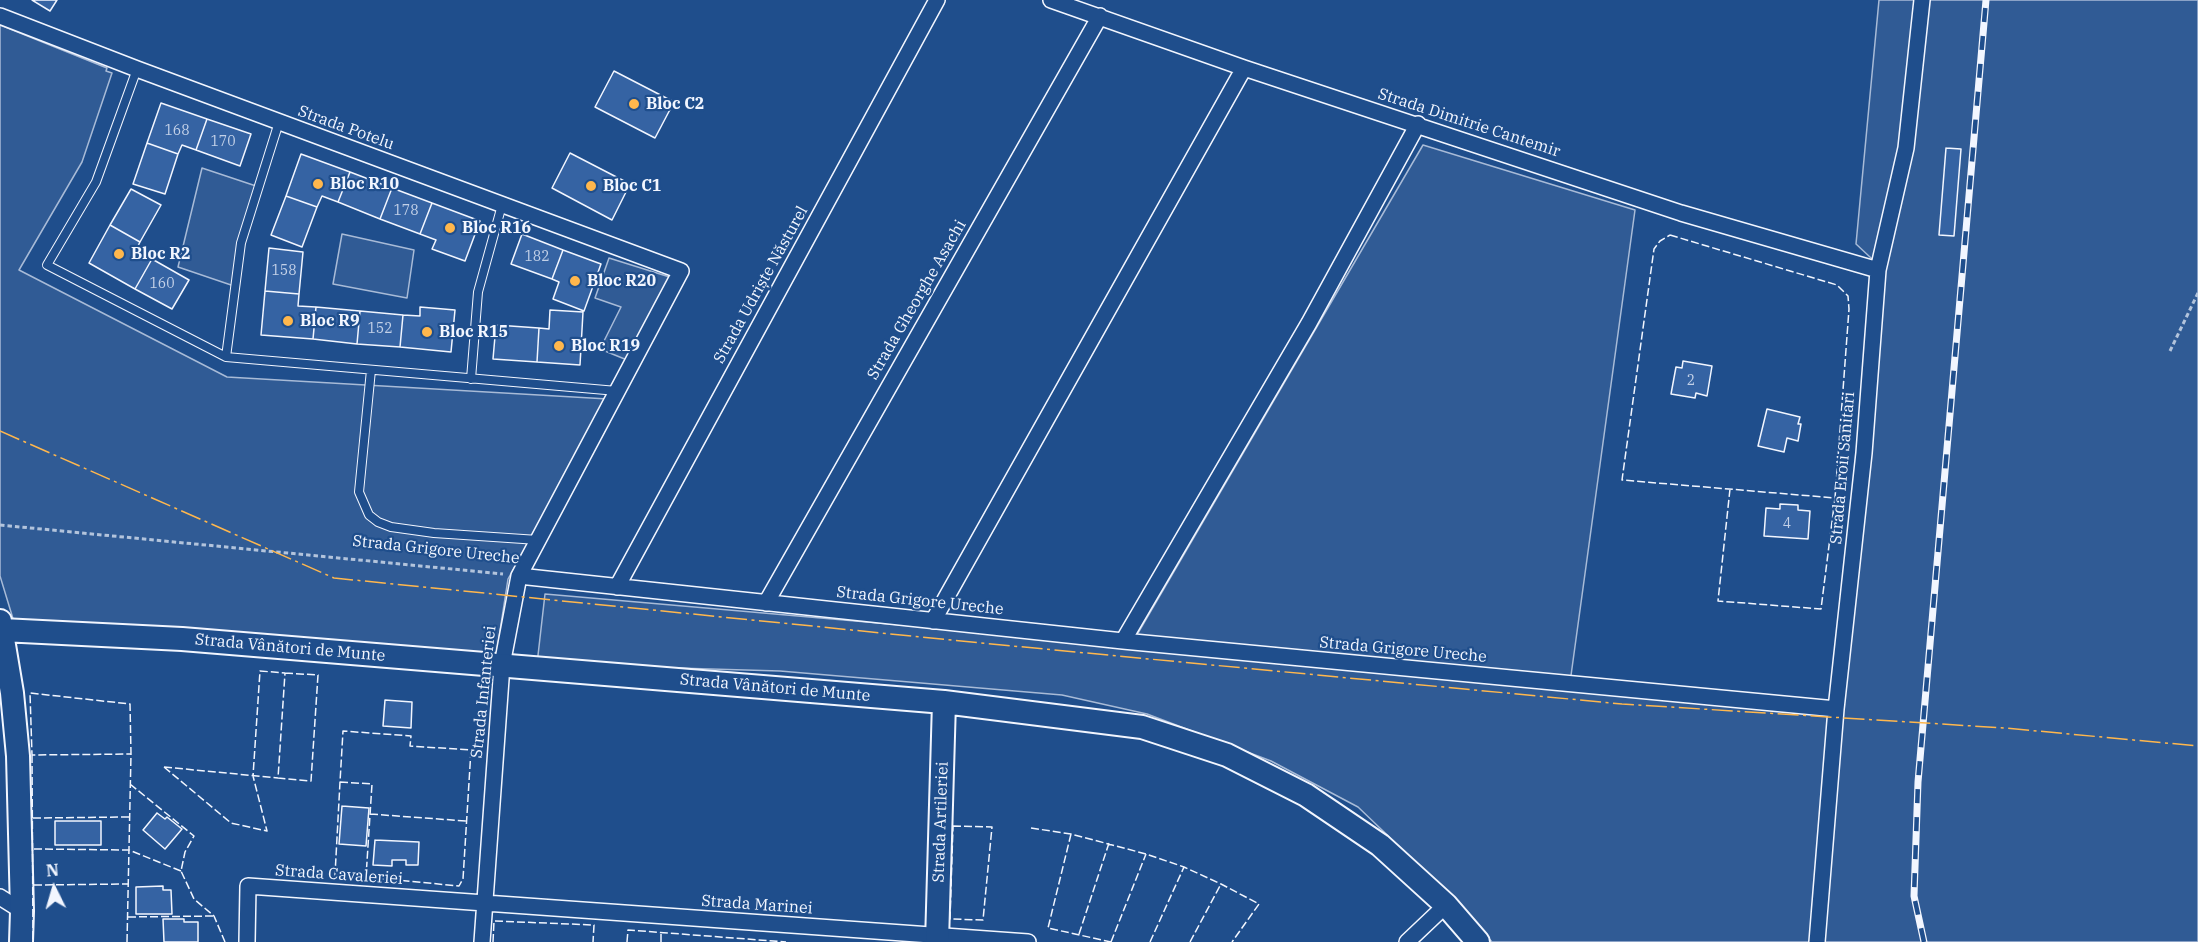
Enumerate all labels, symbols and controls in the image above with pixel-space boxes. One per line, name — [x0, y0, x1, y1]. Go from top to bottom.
street label: Strada Dimitrie Cantemir — [1375, 84, 1563, 162]
place label: Bloc C2 — [646, 94, 704, 114]
marker: Bloc C2 — [627, 97, 641, 111]
street label: Strada Potelu — [295, 102, 397, 154]
house number: 168 — [164, 123, 190, 139]
house number: 170 — [210, 134, 236, 150]
place label: Bloc R10 — [330, 174, 399, 194]
place label: Bloc C1 — [603, 176, 661, 196]
marker: Bloc R10 — [311, 177, 325, 191]
marker: Bloc C1 — [584, 179, 598, 193]
house number: 178 — [393, 203, 419, 219]
street label: Strada Udriște Năsturel — [710, 203, 812, 367]
street label: Strada Gheorghe Asachi — [863, 217, 971, 383]
place label: Bloc R16 — [462, 218, 531, 238]
marker: Bloc R16 — [443, 221, 457, 235]
place label: Bloc R2 — [131, 244, 191, 264]
marker: Bloc R2 — [112, 247, 126, 261]
house number: 182 — [524, 249, 550, 265]
house number: 158 — [271, 263, 297, 279]
place label: Bloc R20 — [587, 271, 656, 291]
marker: Bloc R20 — [568, 274, 582, 288]
house number: 160 — [149, 276, 175, 292]
place label: Bloc R9 — [300, 311, 360, 331]
marker: Bloc R9 — [281, 314, 295, 328]
house number: 152 — [367, 321, 393, 337]
place label: Bloc R15 — [439, 322, 508, 342]
marker: Bloc R15 — [420, 325, 434, 339]
place label: Bloc R19 — [571, 336, 640, 356]
marker: Bloc R19 — [552, 339, 566, 353]
house number: 2 — [1687, 373, 1695, 389]
street label: Strada Eroii Sanitari — [1827, 391, 1859, 545]
house number: 4 — [1783, 516, 1791, 532]
street label: Strada Grigore Ureche — [351, 532, 521, 568]
street label: Strada Grigore Ureche — [835, 583, 1005, 619]
street label: Strada Infanteriei — [467, 625, 501, 759]
street label: Strada Vânători de Munte — [194, 630, 386, 666]
street label: Strada Grigore Ureche — [1318, 633, 1488, 667]
street label: Strada Vânători de Munte — [679, 670, 871, 706]
street label: Strada Artileriei — [929, 761, 953, 883]
north arrow — [24, 858, 84, 918]
text: N — [45, 860, 60, 881]
street label: Strada Cavaleriei — [274, 861, 404, 889]
street label: Strada Marinei — [701, 892, 813, 918]

